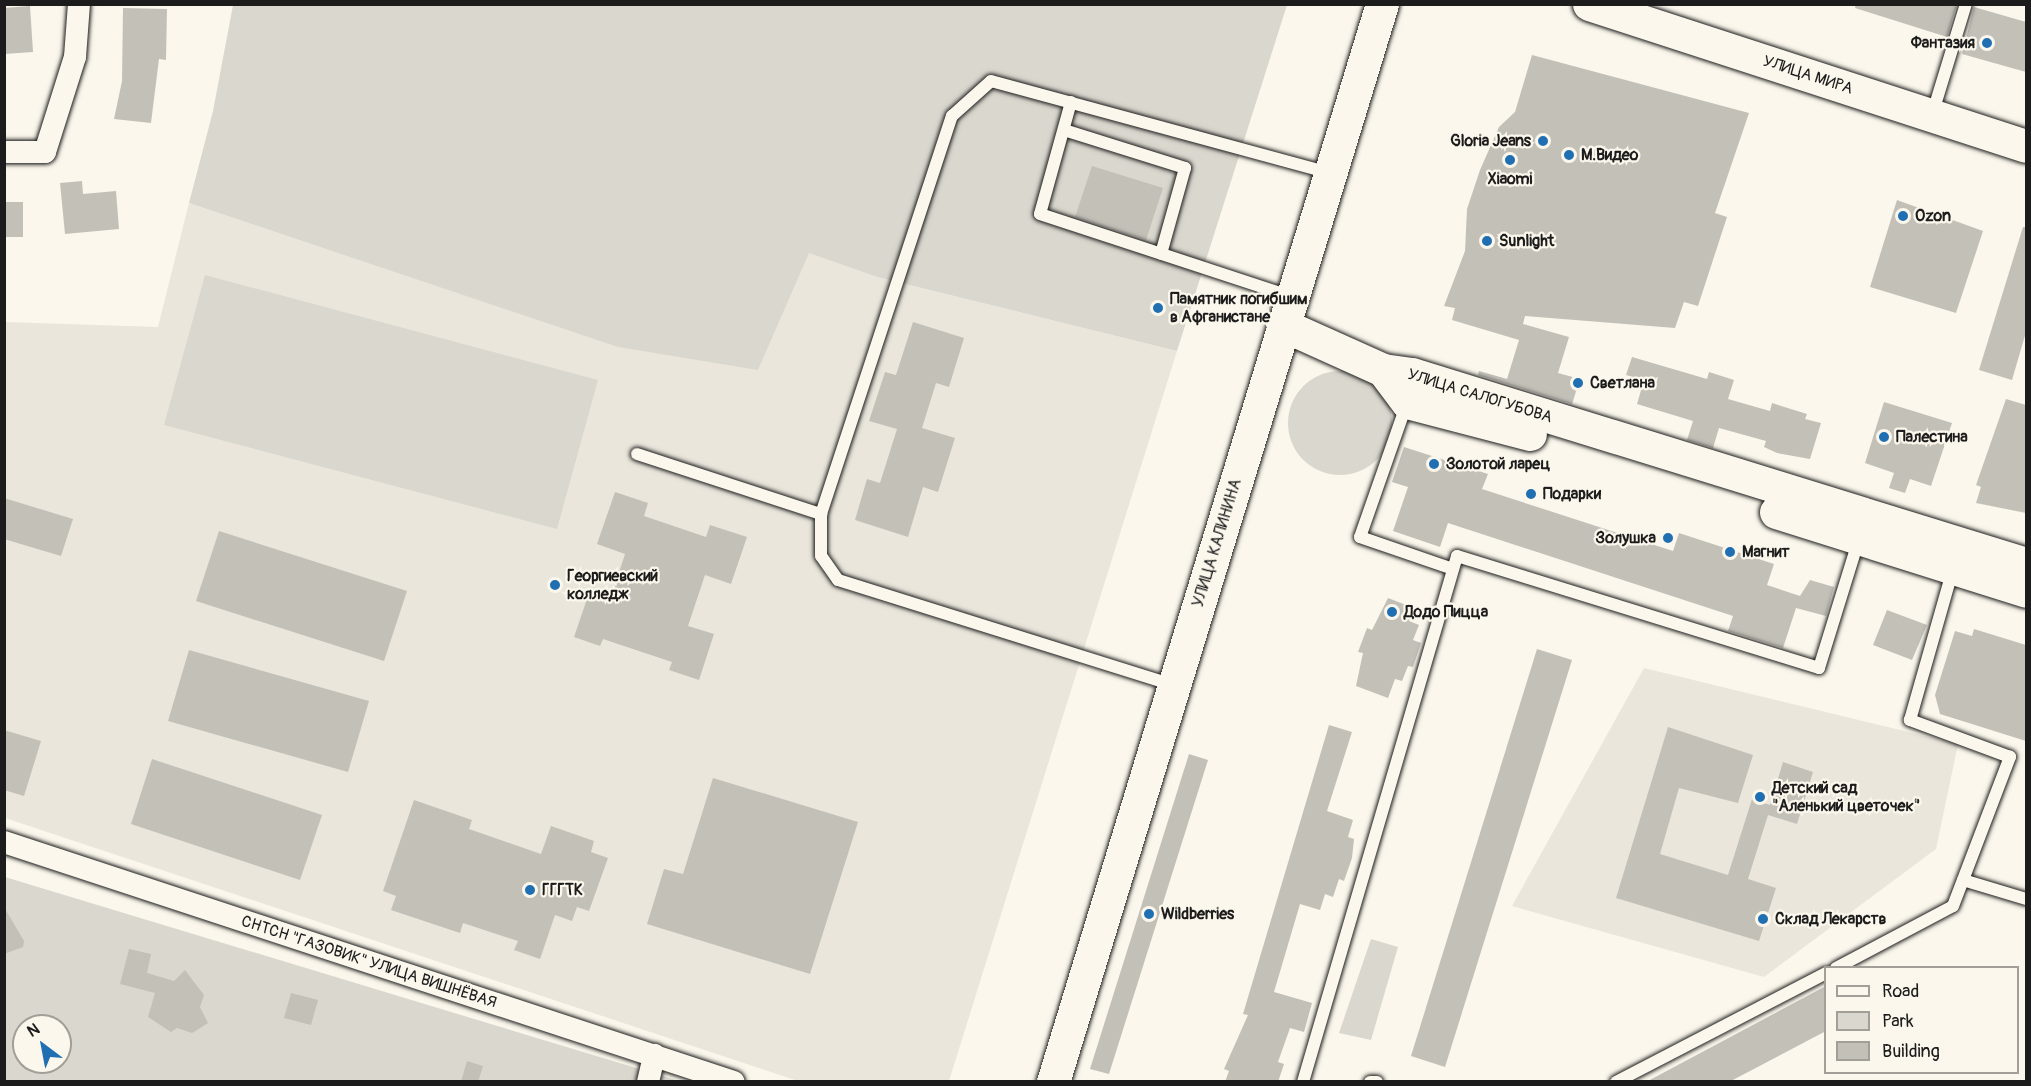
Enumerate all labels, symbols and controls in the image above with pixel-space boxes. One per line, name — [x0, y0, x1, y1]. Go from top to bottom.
place label: Фантазия — [1911, 33, 1975, 53]
marker: Фантазия — [1980, 36, 1994, 50]
street label: УЛИЦА МИРА — [1761, 51, 1855, 99]
place label: Gloria Jeans — [1450, 131, 1531, 151]
marker: Gloria Jeans — [1536, 134, 1550, 148]
place label: М.Видео — [1581, 145, 1638, 165]
marker: М.Видео — [1562, 148, 1576, 162]
marker: Xiaomi — [1503, 153, 1517, 167]
place label: Xiaomi — [1488, 169, 1532, 189]
place label: Ozon — [1915, 206, 1951, 226]
marker: Ozon — [1896, 209, 1910, 223]
place label: Sunlight — [1499, 231, 1554, 251]
marker: Sunlight — [1480, 234, 1494, 248]
place label: Памятник погибшим в Афганистане — [1170, 289, 1307, 327]
marker: Памятник погибшим в Афганистане — [1151, 301, 1165, 315]
street label: УЛИЦА САЛОГУБОВА — [1405, 365, 1555, 427]
place label: Светлана — [1590, 373, 1655, 393]
marker: Светлана — [1571, 376, 1585, 390]
place label: Палестина — [1896, 427, 1968, 447]
marker: Палестина — [1877, 430, 1891, 444]
place label: Золотой ларец — [1446, 454, 1550, 474]
marker: Золотой ларец — [1427, 457, 1441, 471]
street label: УЛИЦА КАЛИНИНА — [1188, 477, 1246, 609]
place label: Подарки — [1543, 484, 1601, 504]
marker: Подарки — [1524, 487, 1538, 501]
place label: Золушка — [1596, 528, 1656, 548]
marker: Золушка — [1661, 531, 1675, 545]
place label: Магнит — [1742, 542, 1790, 562]
marker: Магнит — [1723, 545, 1737, 559]
place label: Георгиевский колледж — [567, 566, 658, 604]
marker: Георгиевский колледж — [548, 578, 562, 592]
place label: Додо Пицца — [1404, 602, 1488, 622]
marker: Додо Пицца — [1385, 605, 1399, 619]
place label: Детский сад "Аленький цветочек" — [1772, 778, 1920, 816]
marker: Детский сад "Аленький цветочек" — [1753, 790, 1767, 804]
place label: ГГГТК — [542, 880, 583, 900]
marker: ГГГТК — [523, 883, 537, 897]
place label: Wildberries — [1161, 904, 1234, 924]
marker: Wildberries — [1142, 907, 1156, 921]
place label: Склад Лекарств — [1775, 909, 1886, 929]
street label: СНТСН "ГАЗОВИК" УЛИЦА ВИШНЁВАЯ — [239, 912, 499, 1012]
marker: Склад Лекарств — [1756, 912, 1770, 926]
legend — [1824, 966, 2019, 1074]
text: Road — [1882, 980, 1919, 1003]
text: Park — [1882, 1010, 1914, 1033]
north arrow — [12, 1014, 72, 1074]
text: N — [24, 1019, 43, 1042]
text: Building — [1882, 1040, 1940, 1063]

